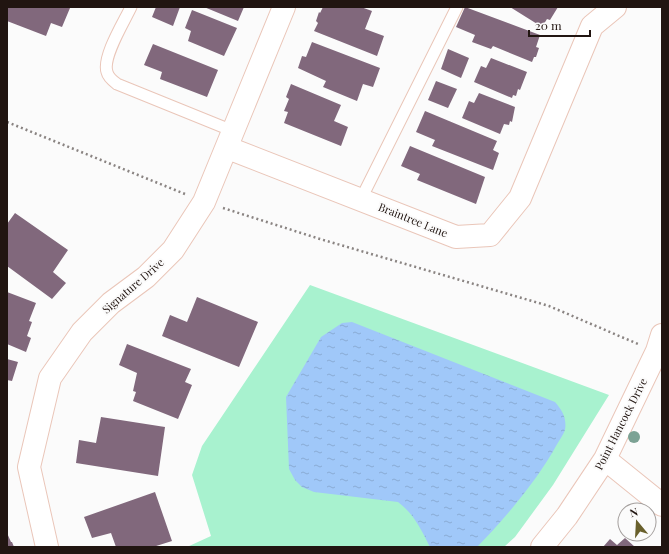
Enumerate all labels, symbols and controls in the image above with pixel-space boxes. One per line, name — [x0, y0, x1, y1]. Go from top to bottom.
scale bar — [529, 12, 590, 38]
text: 20 m — [535, 17, 562, 33]
street label: Braintree Lane — [376, 199, 450, 240]
street label: Signature Drive — [99, 254, 167, 317]
street label: Point Hancock Drive — [591, 375, 650, 472]
north arrow — [617, 502, 657, 542]
text: N — [628, 504, 640, 520]

